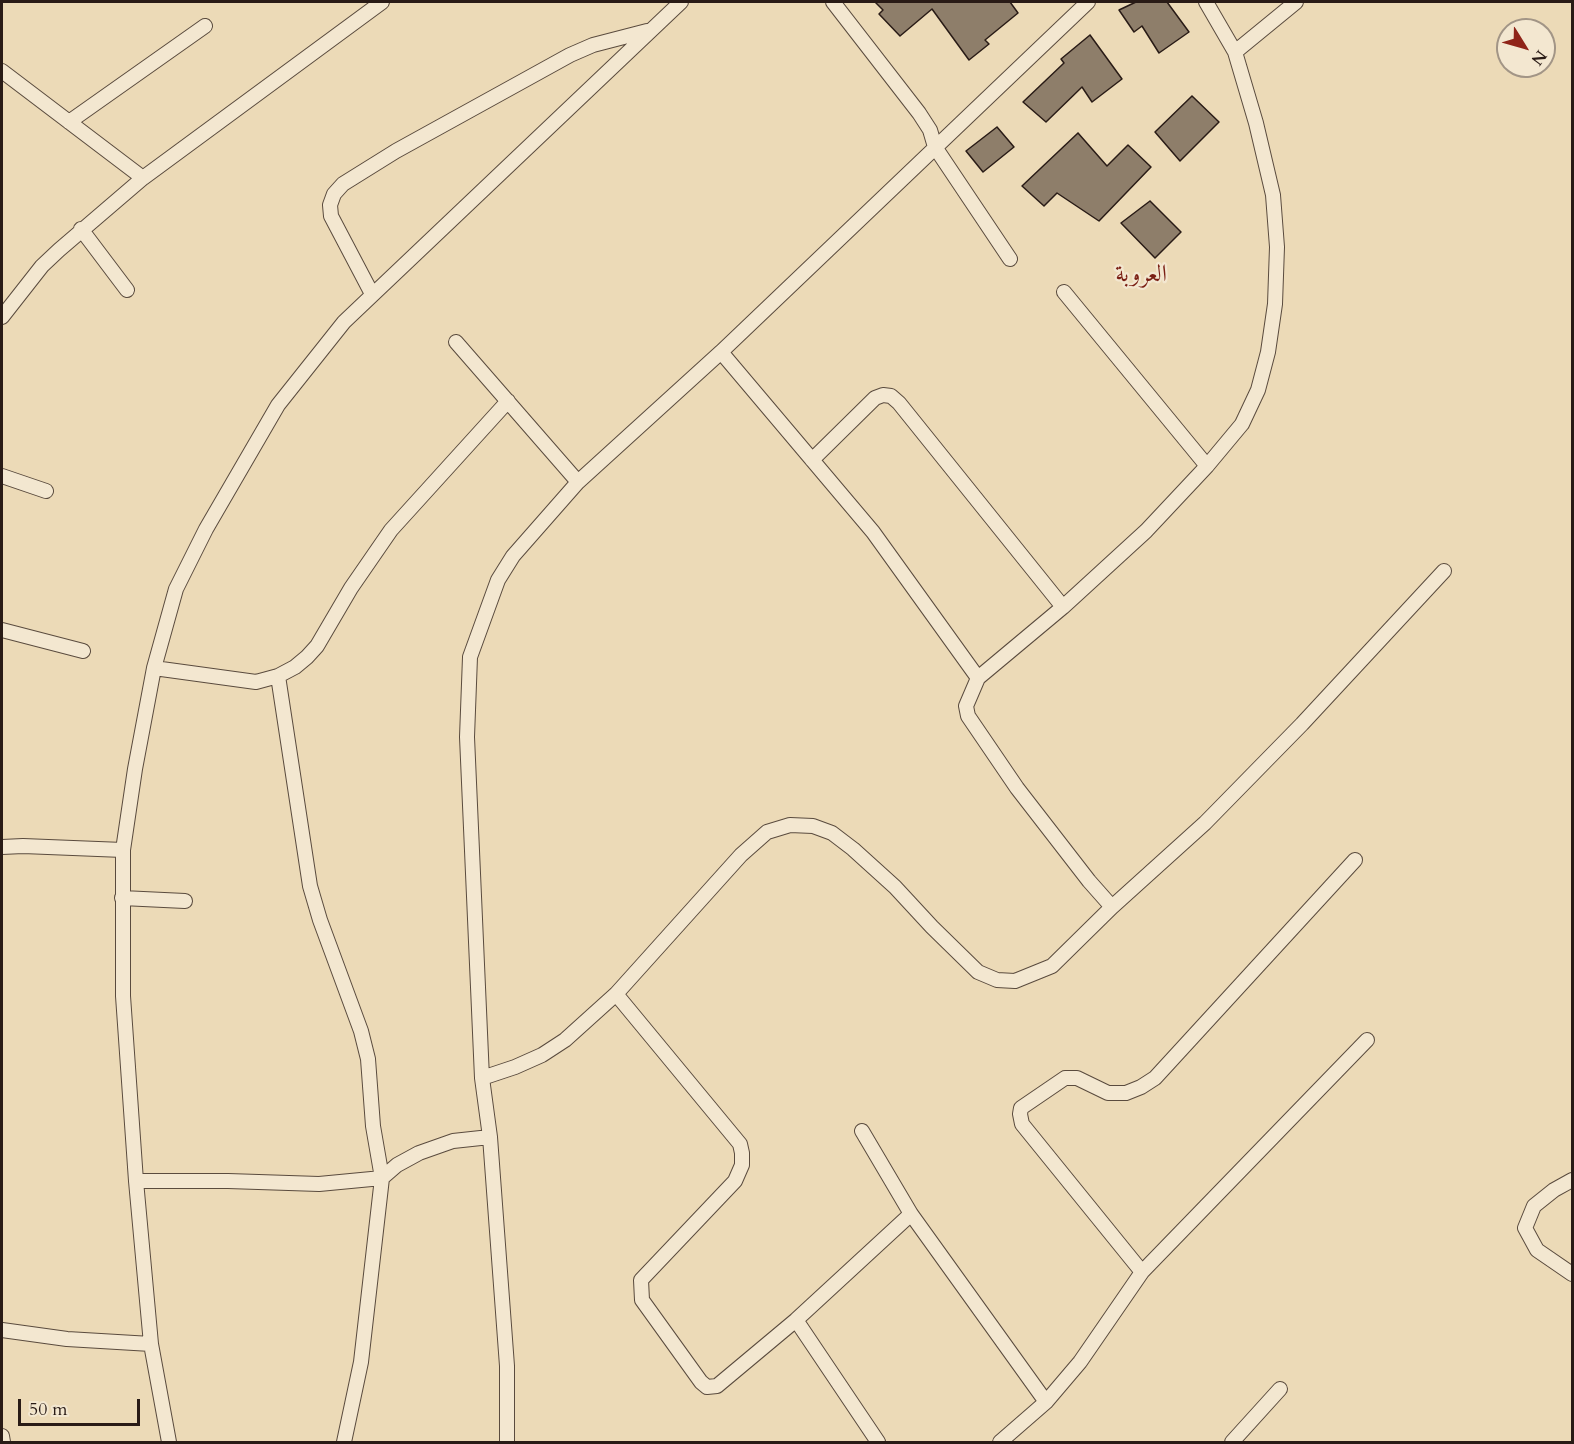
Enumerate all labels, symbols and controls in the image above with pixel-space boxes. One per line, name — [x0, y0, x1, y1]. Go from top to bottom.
north arrow — [1496, 18, 1556, 78]
text: N — [1526, 45, 1552, 70]
district label: العروبة — [1115, 261, 1167, 289]
scale bar — [21, 1387, 142, 1425]
text: 50 m — [29, 1397, 68, 1422]

